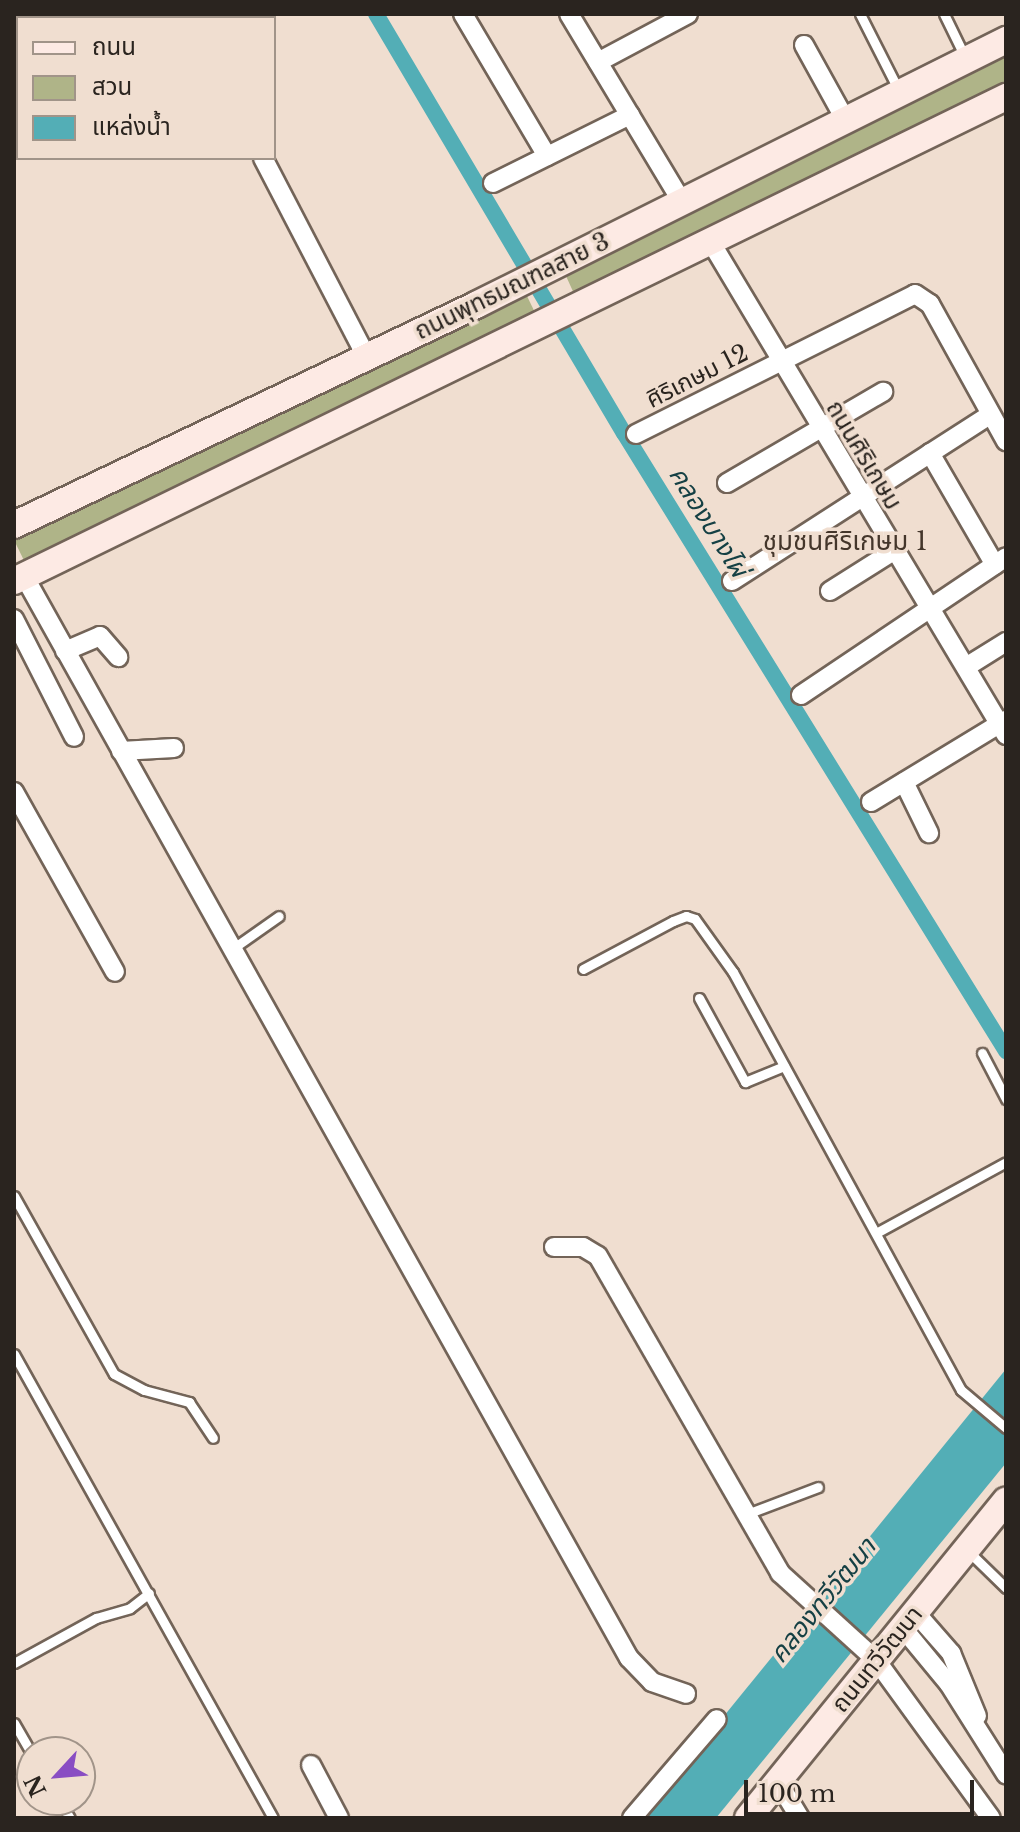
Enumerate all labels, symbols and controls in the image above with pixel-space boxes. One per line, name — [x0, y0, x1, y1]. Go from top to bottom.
legend — [16, 16, 276, 160]
text: ถนน — [92, 32, 136, 61]
text: สวน — [92, 72, 132, 101]
text: แหล่งน้ำ — [92, 112, 171, 141]
street label: ถนนพุทธมณฑลสาย 3 — [410, 226, 614, 346]
street label: ศิริเกษม 12 — [641, 338, 753, 414]
street label: ถนนศิริเกษม — [820, 395, 908, 515]
water label: คลองบางไผ่ — [662, 461, 754, 583]
district label: ชุมชนศิริเกษม 1 — [763, 526, 927, 558]
water label: คลองทวีวัฒนา — [763, 1532, 883, 1670]
street label: ถนนทวีวัฒนา — [825, 1600, 929, 1718]
north arrow — [16, 1736, 96, 1816]
scale bar — [748, 1764, 978, 1814]
text: N — [19, 1771, 52, 1801]
text: 100 m — [758, 1779, 836, 1808]

